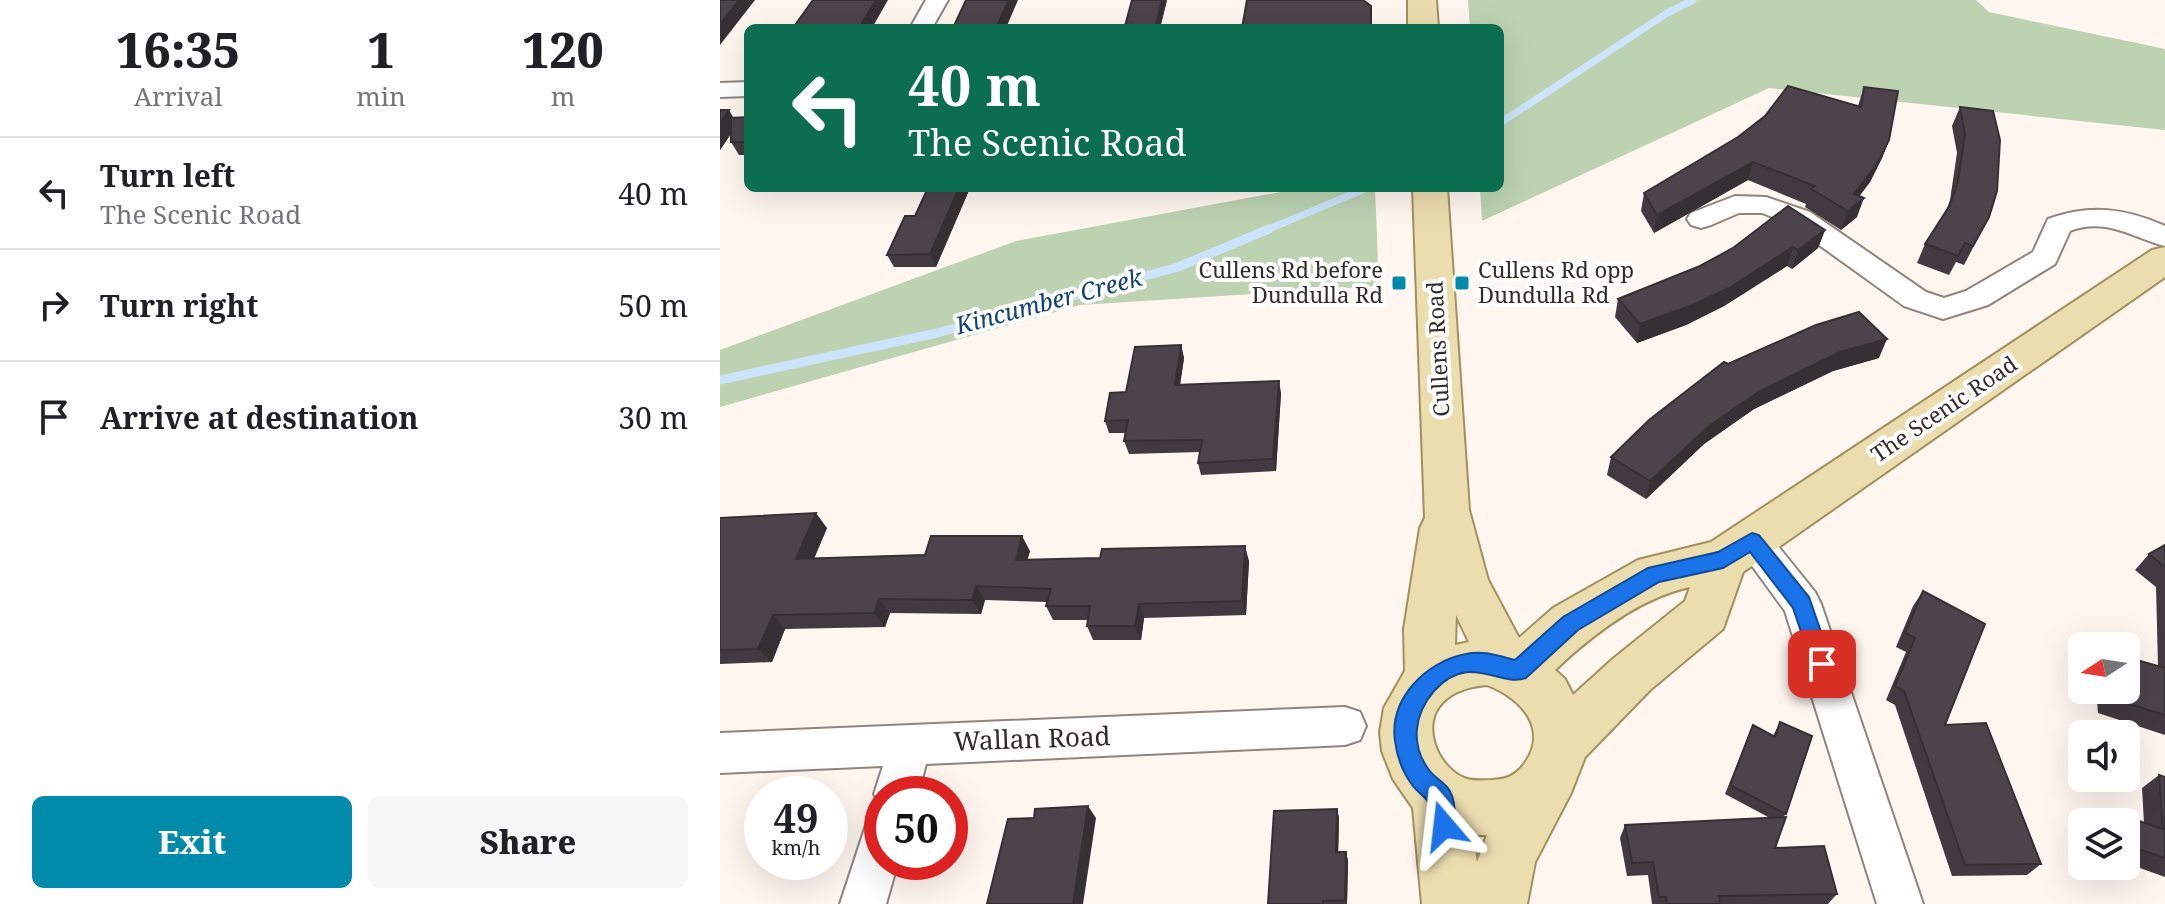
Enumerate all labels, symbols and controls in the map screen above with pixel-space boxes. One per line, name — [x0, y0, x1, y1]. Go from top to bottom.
text: 16:35 — [116, 17, 240, 82]
text: 1 — [367, 17, 395, 82]
text: 120 — [522, 17, 604, 82]
text: 40 m — [908, 46, 1041, 122]
icon: left — [776, 56, 880, 160]
text: Arrival — [134, 78, 223, 114]
text: min — [356, 78, 406, 114]
text: m — [551, 78, 575, 114]
text: The Scenic Road — [908, 118, 1187, 167]
text: Turn left — [100, 155, 235, 196]
icon: left — [32, 171, 76, 215]
text: 40 m — [618, 173, 688, 214]
text: The Scenic Road — [100, 196, 301, 232]
place label: Cullens Rd before Dundulla Rd — [1198, 254, 1383, 309]
place label: Cullens Rd opp Dundulla Rd — [1478, 254, 1634, 309]
water label: Kincumber Creek — [951, 259, 1147, 342]
marker: Cullens Rd before Dundulla Rd — [1390, 274, 1408, 292]
marker: Cullens Rd opp Dundulla Rd — [1453, 274, 1471, 292]
street label: Cullens Road — [1418, 280, 1456, 418]
icon: right — [32, 283, 76, 327]
text: Turn right — [100, 285, 258, 326]
text: 50 m — [618, 285, 688, 326]
street label: The Scenic Road — [1864, 348, 2023, 468]
icon: arrive — [32, 395, 76, 439]
text: Arrive at destination — [100, 397, 419, 438]
text: 30 m — [618, 397, 688, 438]
pin — [1788, 630, 1856, 698]
north arrow — [2068, 632, 2140, 704]
map controls — [2068, 632, 2140, 880]
icon: arrive — [1800, 642, 1844, 686]
street label: Wallan Road — [953, 717, 1111, 759]
button: sound — [2068, 720, 2140, 792]
speed limit sign: 50 — [864, 776, 968, 880]
position arrow — [1402, 784, 1486, 868]
text: 49 — [773, 790, 819, 845]
button: Exit — [32, 796, 352, 888]
button: Share — [368, 796, 688, 888]
button: layers — [2068, 808, 2140, 880]
text: km/h — [771, 834, 821, 861]

